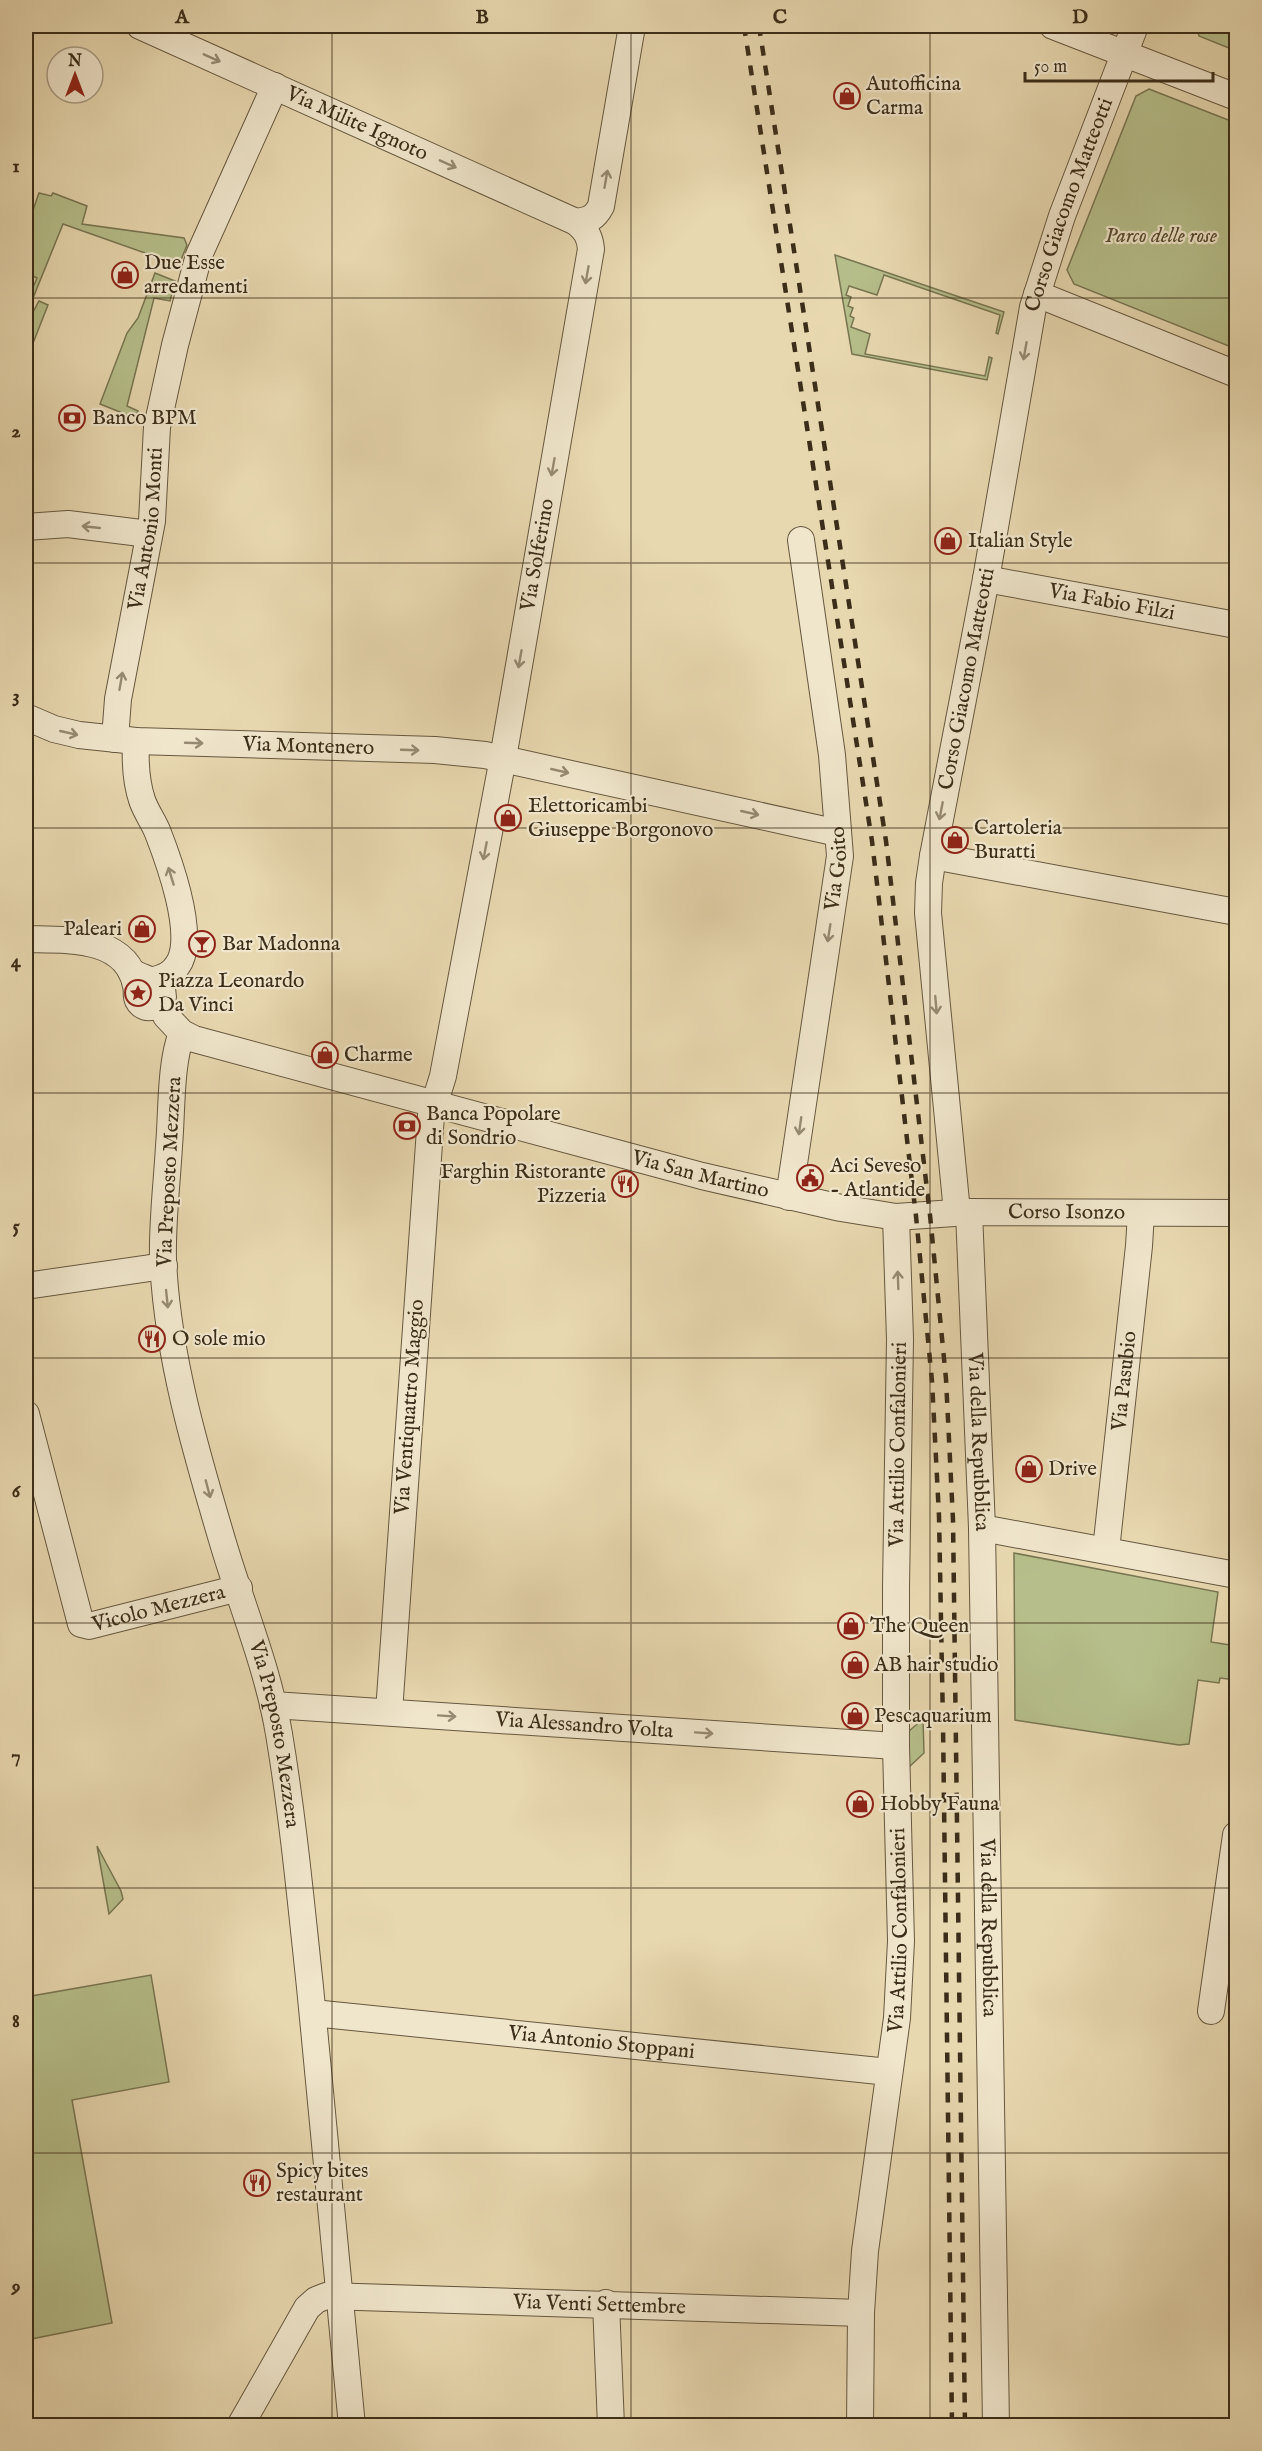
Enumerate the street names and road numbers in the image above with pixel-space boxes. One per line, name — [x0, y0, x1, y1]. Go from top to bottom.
street label: Via Milite Ignoto — [281, 80, 432, 167]
street label: Corso Giacomo Matteotti — [1019, 94, 1120, 315]
street label: Via Antonio Monti — [122, 447, 169, 613]
street label: Via Solferino — [515, 497, 561, 614]
street label: Corso Giacomo Matteotti — [932, 566, 1001, 792]
street label: Via Fabio Filzi — [1046, 577, 1177, 627]
street label: Via Montenero — [241, 731, 375, 762]
street label: Via Goito — [818, 825, 854, 914]
street label: Via Preposto Mezzera — [151, 1075, 189, 1269]
street label: Via San Martino — [628, 1144, 772, 1204]
street label: Corso Isonzo — [1008, 1199, 1125, 1226]
street label: Via Ventiquattro Maggio — [389, 1298, 431, 1517]
street label: Via Pasubio — [1105, 1330, 1143, 1433]
street label: Via Attilio Confalonieri — [883, 1342, 913, 1548]
street label: Via della Repubblica — [961, 1351, 996, 1532]
street label: Vicolo Mezzera — [88, 1578, 229, 1638]
street label: Via Preposto Mezzera — [242, 1636, 306, 1830]
street label: Via Alessandro Volta — [493, 1706, 675, 1745]
street label: Via Attilio Confalonieri — [881, 1827, 915, 2036]
street label: Via della Repubblica — [973, 1837, 1003, 2018]
street label: Via Antonio Stoppani — [506, 2019, 696, 2066]
street label: Via Venti Settembre — [511, 2288, 687, 2321]

